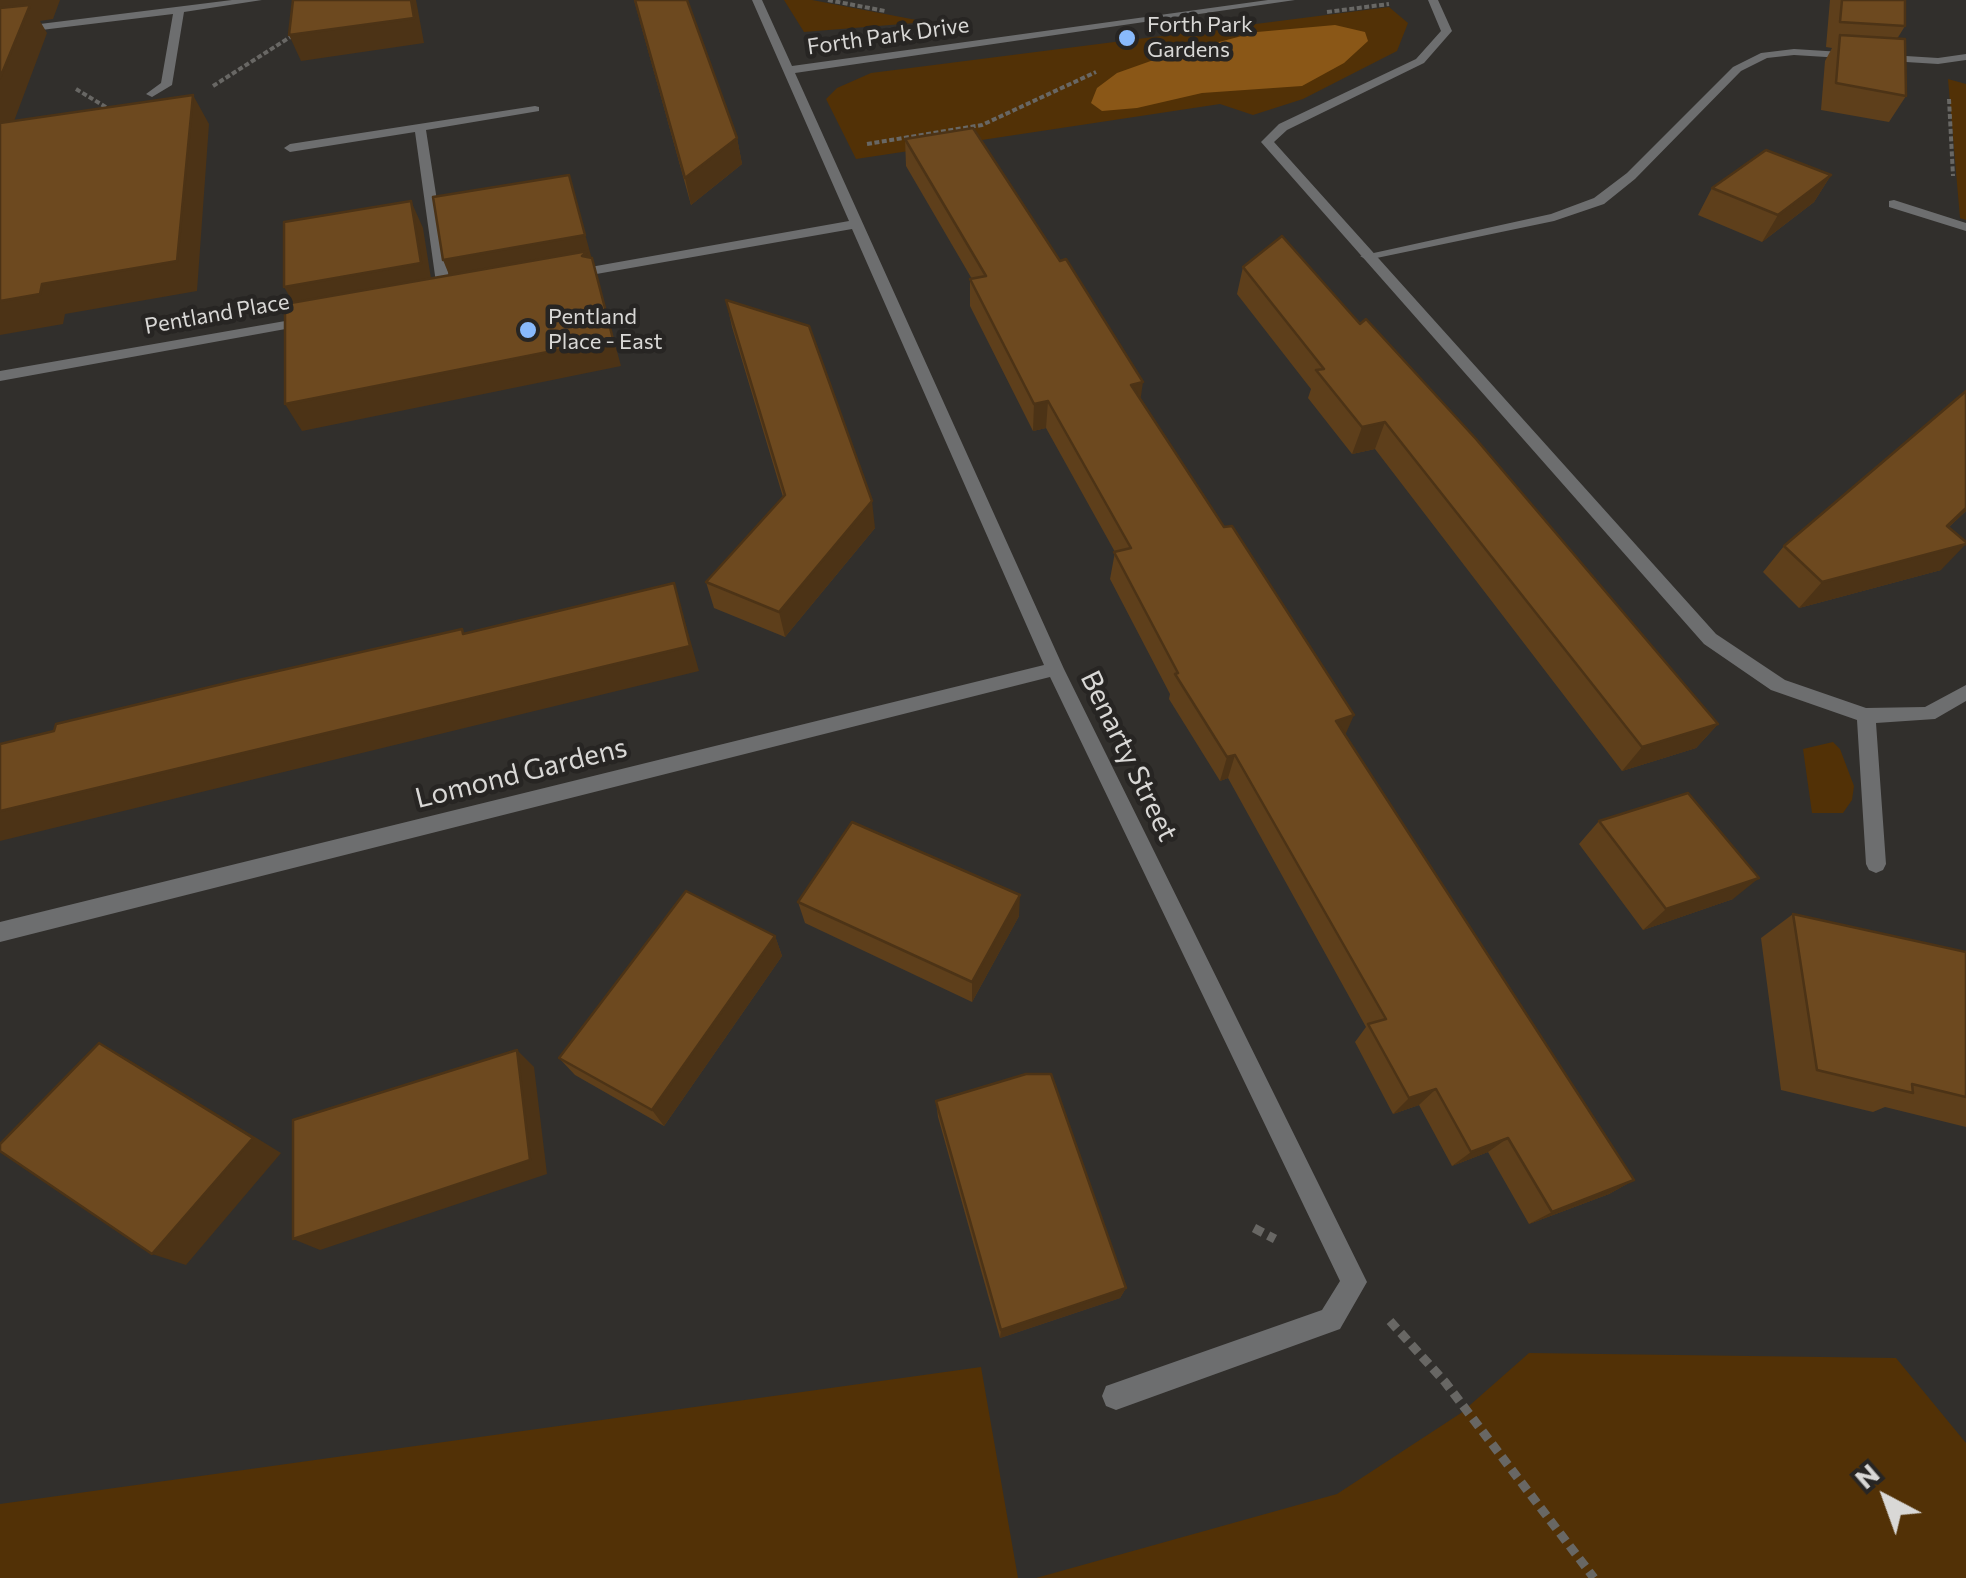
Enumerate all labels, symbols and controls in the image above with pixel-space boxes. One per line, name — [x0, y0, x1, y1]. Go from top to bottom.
street label: Forth Park Drive — [805, 12, 971, 60]
place label: Forth Park Gardens — [1147, 12, 1253, 64]
marker: Forth Park Gardens — [1116, 27, 1138, 49]
street label: Pentland Place — [142, 288, 292, 340]
place label: Pentland Place - East — [548, 304, 663, 356]
marker: Pentland Place - East — [517, 319, 539, 341]
street label: Benarty Street — [1073, 665, 1185, 847]
street label: Lomond Gardens — [412, 730, 630, 816]
north arrow — [1836, 1448, 1936, 1548]
text: N — [1847, 1456, 1885, 1495]

